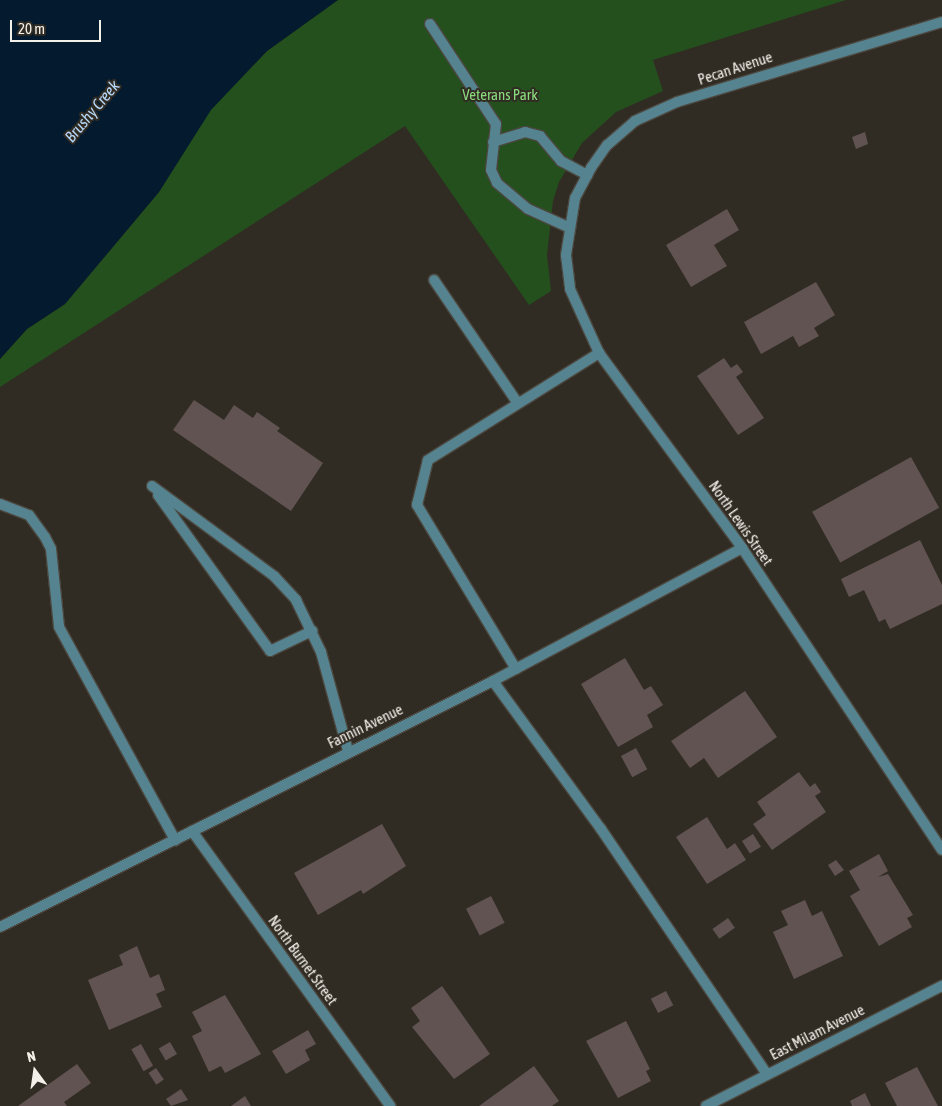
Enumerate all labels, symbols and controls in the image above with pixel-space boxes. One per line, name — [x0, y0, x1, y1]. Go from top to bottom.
scale bar — [12, 10, 104, 42]
text: 20 m — [18, 20, 45, 37]
street label: Pecan Avenue — [695, 47, 775, 89]
water label: Brushy Creek — [61, 76, 123, 146]
park label: Veterans Park — [462, 86, 538, 104]
street label: North Lewis Street — [705, 477, 777, 569]
street label: Fannin Avenue — [324, 700, 406, 752]
street label: North Burnet Street — [265, 912, 341, 1008]
street label: East Milam Avenue — [767, 1000, 867, 1064]
north arrow — [10, 1046, 60, 1096]
text: N — [25, 1048, 37, 1065]

